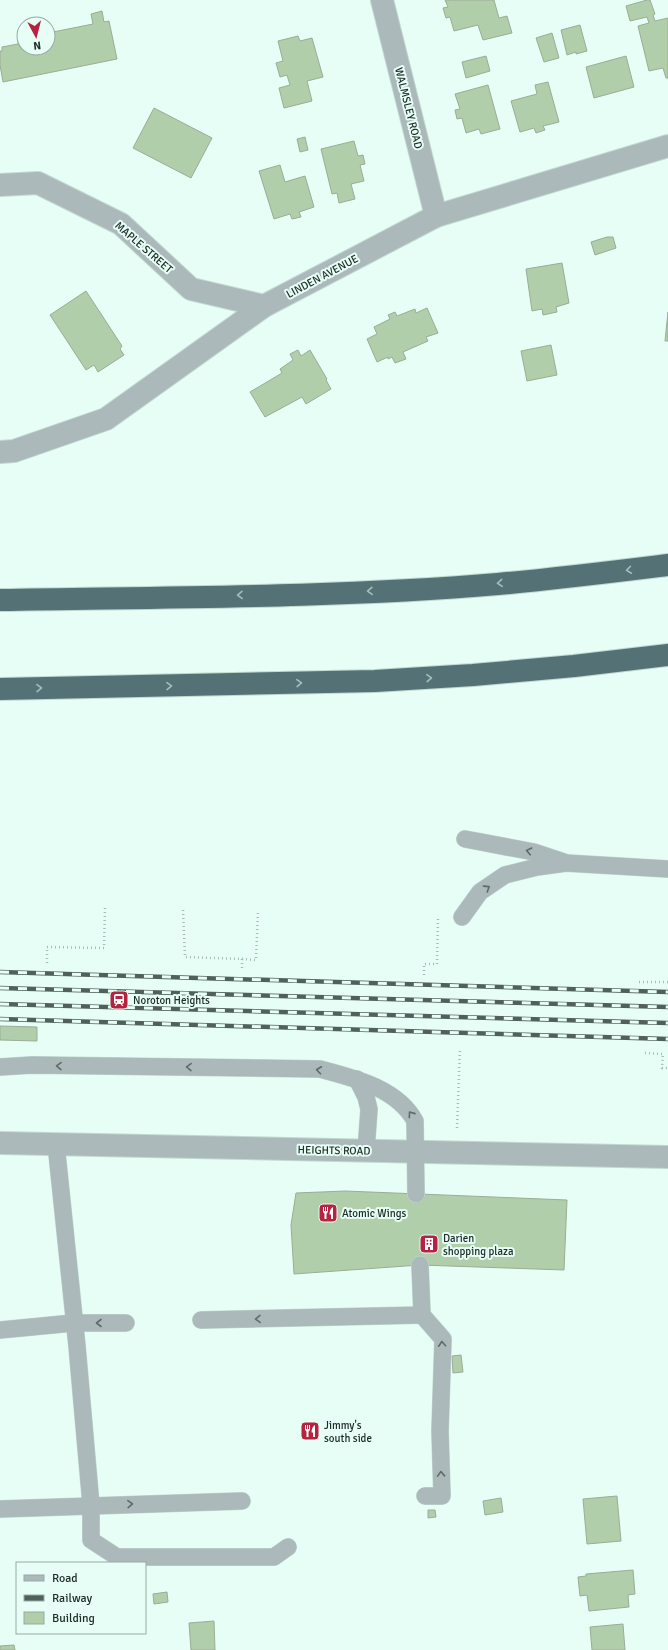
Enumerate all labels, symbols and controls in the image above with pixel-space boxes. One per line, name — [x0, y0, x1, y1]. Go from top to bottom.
north arrow — [16, 16, 56, 56]
text: N — [33, 39, 42, 52]
street label: WALMSLEY ROAD — [392, 66, 425, 150]
street label: MAPLE STREET — [112, 219, 175, 276]
street label: LINDEN AVENUE — [284, 252, 360, 301]
one-way arrow — [626, 565, 632, 574]
one-way arrow — [497, 579, 503, 588]
one-way arrow — [367, 587, 373, 595]
one-way arrow — [237, 591, 243, 599]
one-way arrow — [426, 673, 432, 682]
one-way arrow — [296, 679, 302, 687]
one-way arrow — [166, 681, 172, 690]
one-way arrow — [36, 684, 42, 692]
one-way arrow — [526, 847, 532, 856]
one-way arrow — [482, 886, 489, 893]
station icon: Noroton Heights — [108, 989, 130, 1011]
place label: Noroton Heights — [133, 994, 210, 1007]
one-way arrow — [56, 1062, 62, 1070]
one-way arrow — [186, 1063, 192, 1071]
one-way arrow — [316, 1066, 322, 1075]
one-way arrow — [409, 1112, 416, 1119]
street label: HEIGHTS ROAD — [298, 1143, 370, 1158]
restaurant icon: Atomic Wings — [317, 1202, 339, 1224]
place label: Atomic Wings — [342, 1207, 406, 1220]
place label: Darien shopping plaza — [443, 1232, 514, 1258]
building icon: Darien shopping plaza — [418, 1233, 440, 1255]
one-way arrow — [255, 1315, 261, 1323]
one-way arrow — [96, 1319, 102, 1327]
one-way arrow — [438, 1341, 447, 1347]
place label: Jimmy's south side — [324, 1419, 372, 1445]
restaurant icon: Jimmy's south side — [299, 1420, 321, 1442]
one-way arrow — [437, 1471, 445, 1477]
one-way arrow — [127, 1500, 133, 1508]
legend — [16, 1562, 146, 1634]
text: Road — [52, 1571, 78, 1586]
text: Railway — [52, 1591, 92, 1606]
text: Building — [52, 1611, 95, 1626]

